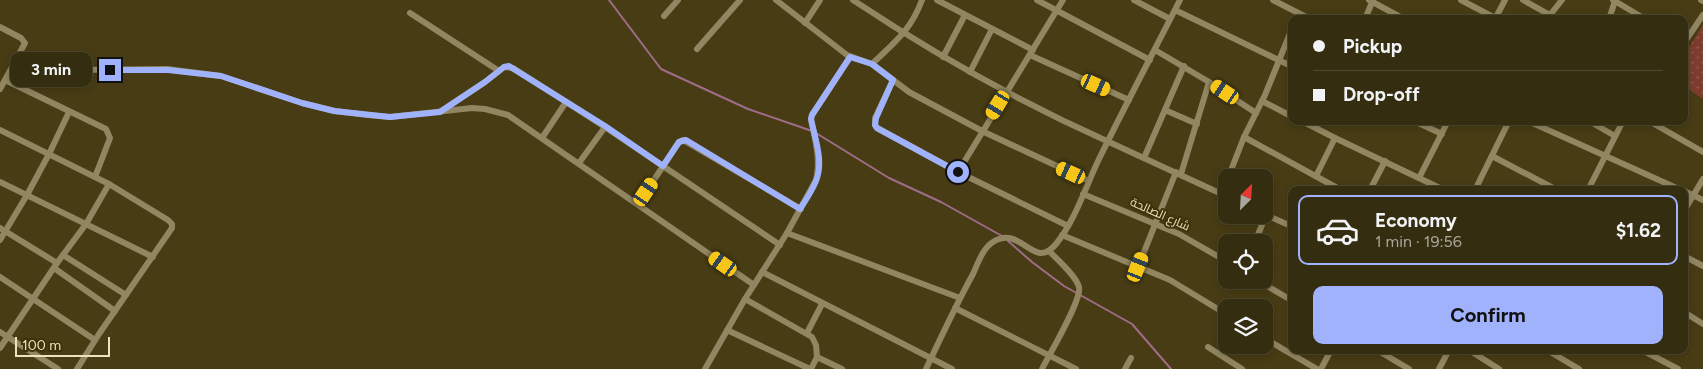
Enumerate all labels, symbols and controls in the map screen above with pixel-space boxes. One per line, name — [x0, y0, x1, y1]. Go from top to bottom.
text: Pickup — [1343, 35, 1402, 58]
callout: 3 min — [10, 52, 92, 88]
route end — [99, 59, 121, 81]
text: 3 min — [31, 60, 71, 79]
car — [1079, 72, 1112, 98]
car — [1208, 77, 1241, 107]
text: Drop-off — [1343, 83, 1420, 106]
car — [983, 88, 1012, 122]
car — [1054, 160, 1087, 186]
route start — [947, 161, 969, 183]
north arrow — [1218, 169, 1272, 224]
map controls — [1218, 169, 1273, 354]
car — [631, 175, 660, 209]
street label: شارع الصالحة — [1128, 195, 1192, 234]
icon: car — [1315, 208, 1360, 253]
text: Economy — [1375, 209, 1457, 232]
text: $1.62 — [1616, 219, 1661, 242]
text: 1 min · 19:56 — [1375, 232, 1462, 251]
button: locate — [1218, 234, 1273, 289]
car — [706, 249, 739, 279]
car — [1125, 250, 1150, 284]
button: Confirm — [1313, 286, 1663, 344]
button: layers — [1218, 299, 1273, 354]
scale bar — [15, 334, 110, 357]
text: 100 m — [22, 337, 61, 354]

